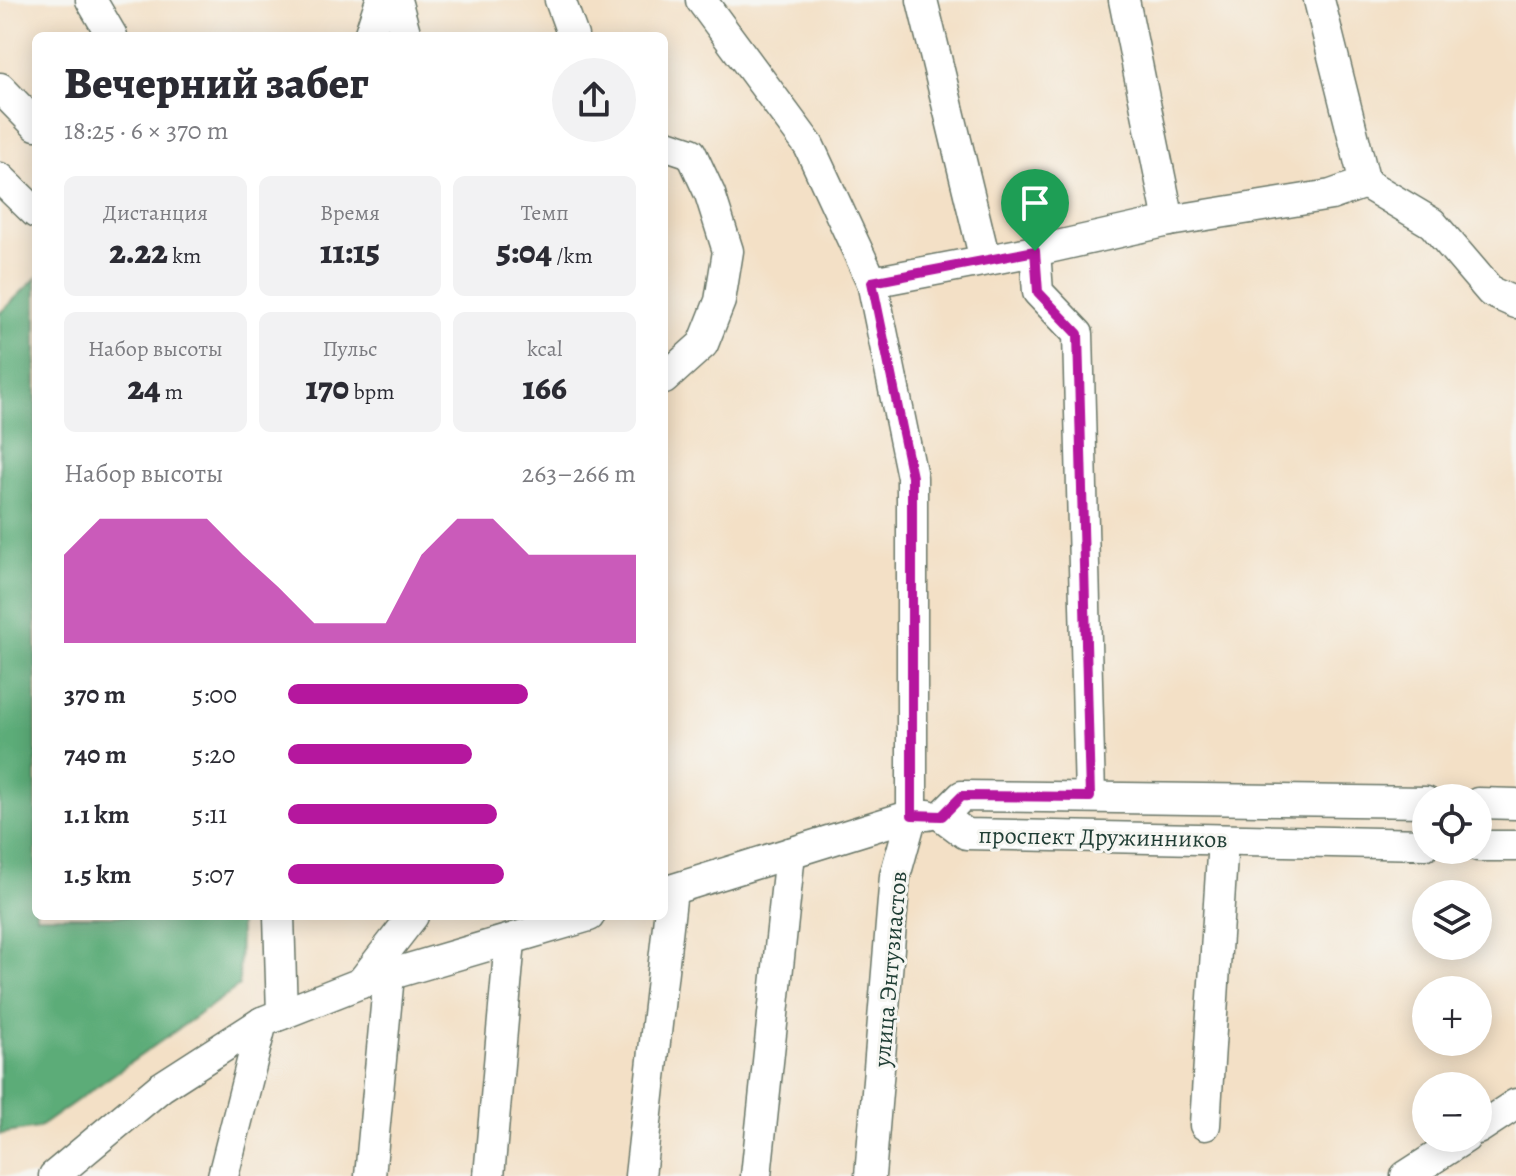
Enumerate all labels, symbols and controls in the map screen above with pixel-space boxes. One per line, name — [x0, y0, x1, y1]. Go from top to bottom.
text: Вечерний забег — [64, 53, 369, 113]
button: share — [552, 58, 636, 142]
text: 18:25 · 6 × 370 m — [64, 113, 229, 148]
pin — [1001, 169, 1069, 251]
icon: arrive — [1013, 181, 1057, 225]
text: Дистанция — [103, 198, 208, 228]
text: Время — [320, 198, 380, 228]
text: Темп — [521, 198, 569, 228]
text: 2.22 — [109, 228, 168, 275]
text: 11:15 — [320, 228, 380, 275]
text: 5:04 — [497, 228, 552, 275]
text: km — [168, 241, 201, 271]
text: /km — [552, 241, 593, 271]
text: Набор высоты — [88, 334, 223, 364]
text: Пульс — [322, 334, 378, 364]
text: kcal — [527, 334, 562, 364]
text: 24 — [128, 364, 160, 411]
text: 170 — [305, 364, 349, 411]
text: 166 — [522, 364, 567, 411]
text: m — [160, 377, 183, 407]
text: bpm — [349, 377, 395, 407]
text: Набор высоты — [64, 456, 223, 491]
text: 263–266 m — [522, 456, 636, 491]
text: 370 m — [64, 677, 126, 712]
text: 5:00 — [192, 677, 237, 712]
text: 740 m — [64, 737, 127, 772]
text: 5:20 — [192, 737, 236, 772]
map controls — [1412, 784, 1492, 1152]
button: locate — [1412, 784, 1492, 864]
text: 1.1 km — [64, 797, 130, 832]
text: 5:11 — [192, 797, 227, 832]
street label: проспект Дружинников — [978, 819, 1228, 855]
text: 1.5 km — [64, 857, 131, 892]
text: 5:07 — [192, 857, 234, 892]
street label: улица Энтузиастов — [865, 870, 914, 1069]
button: layers — [1412, 880, 1492, 960]
button: + — [1412, 976, 1492, 1056]
button: − — [1412, 1072, 1492, 1152]

